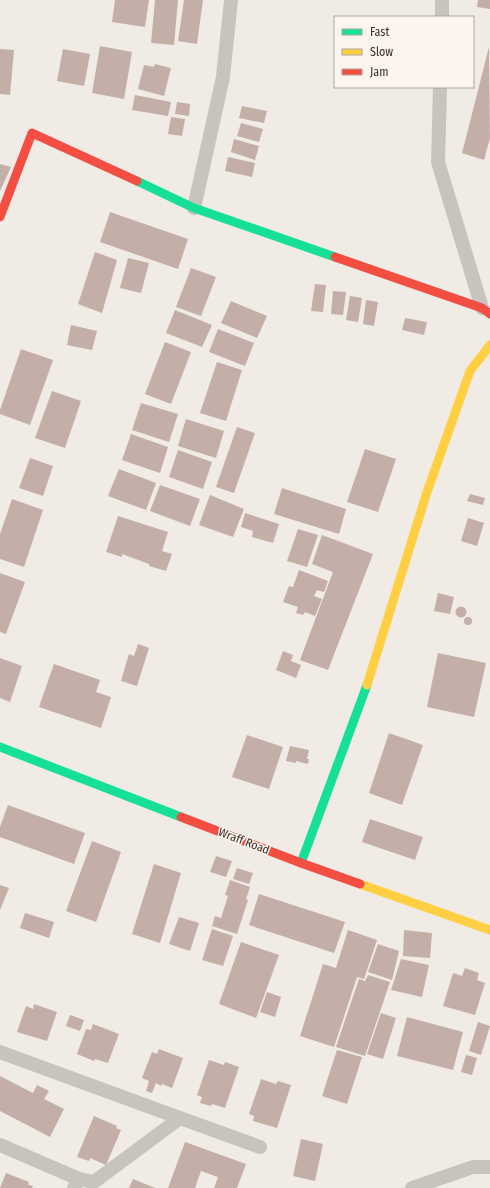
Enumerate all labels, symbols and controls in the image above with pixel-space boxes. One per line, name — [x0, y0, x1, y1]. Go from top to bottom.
legend — [334, 16, 474, 88]
text: Fast — [370, 25, 389, 39]
text: Slow — [370, 45, 393, 59]
text: Jam — [370, 65, 388, 79]
street label: Wraff Road — [216, 825, 272, 857]

